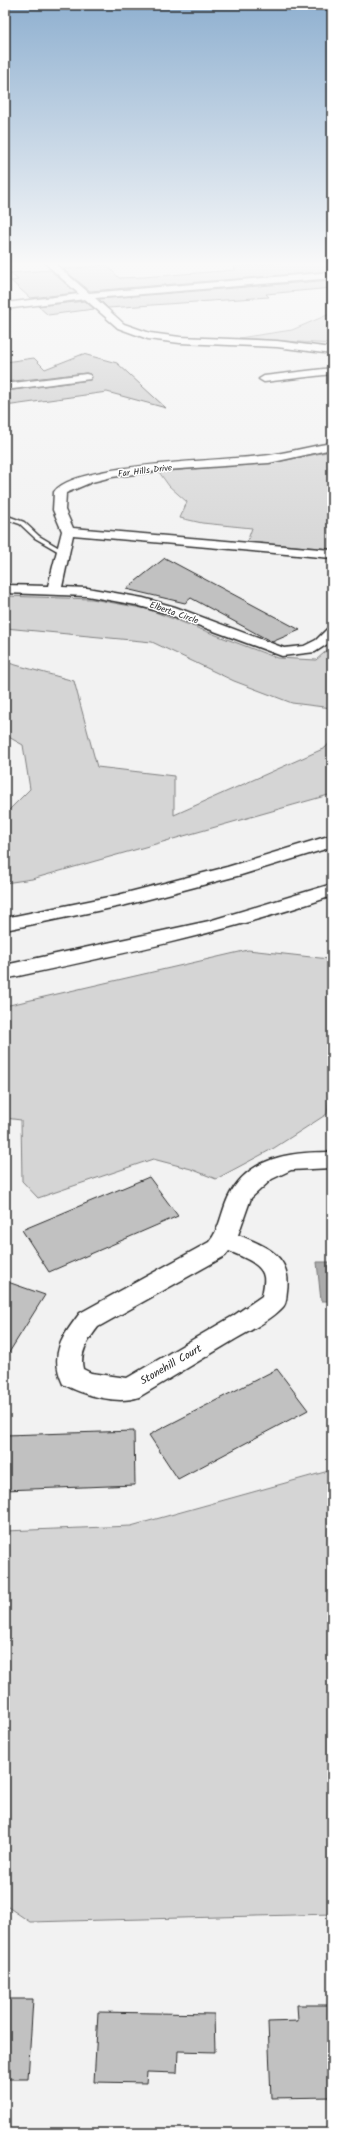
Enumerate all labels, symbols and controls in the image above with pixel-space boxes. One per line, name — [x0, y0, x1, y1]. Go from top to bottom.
street label: Far Hills Drive — [117, 460, 173, 482]
street label: Elberta Circle — [147, 598, 201, 628]
street label: Stonehill Court — [137, 1340, 206, 1390]

